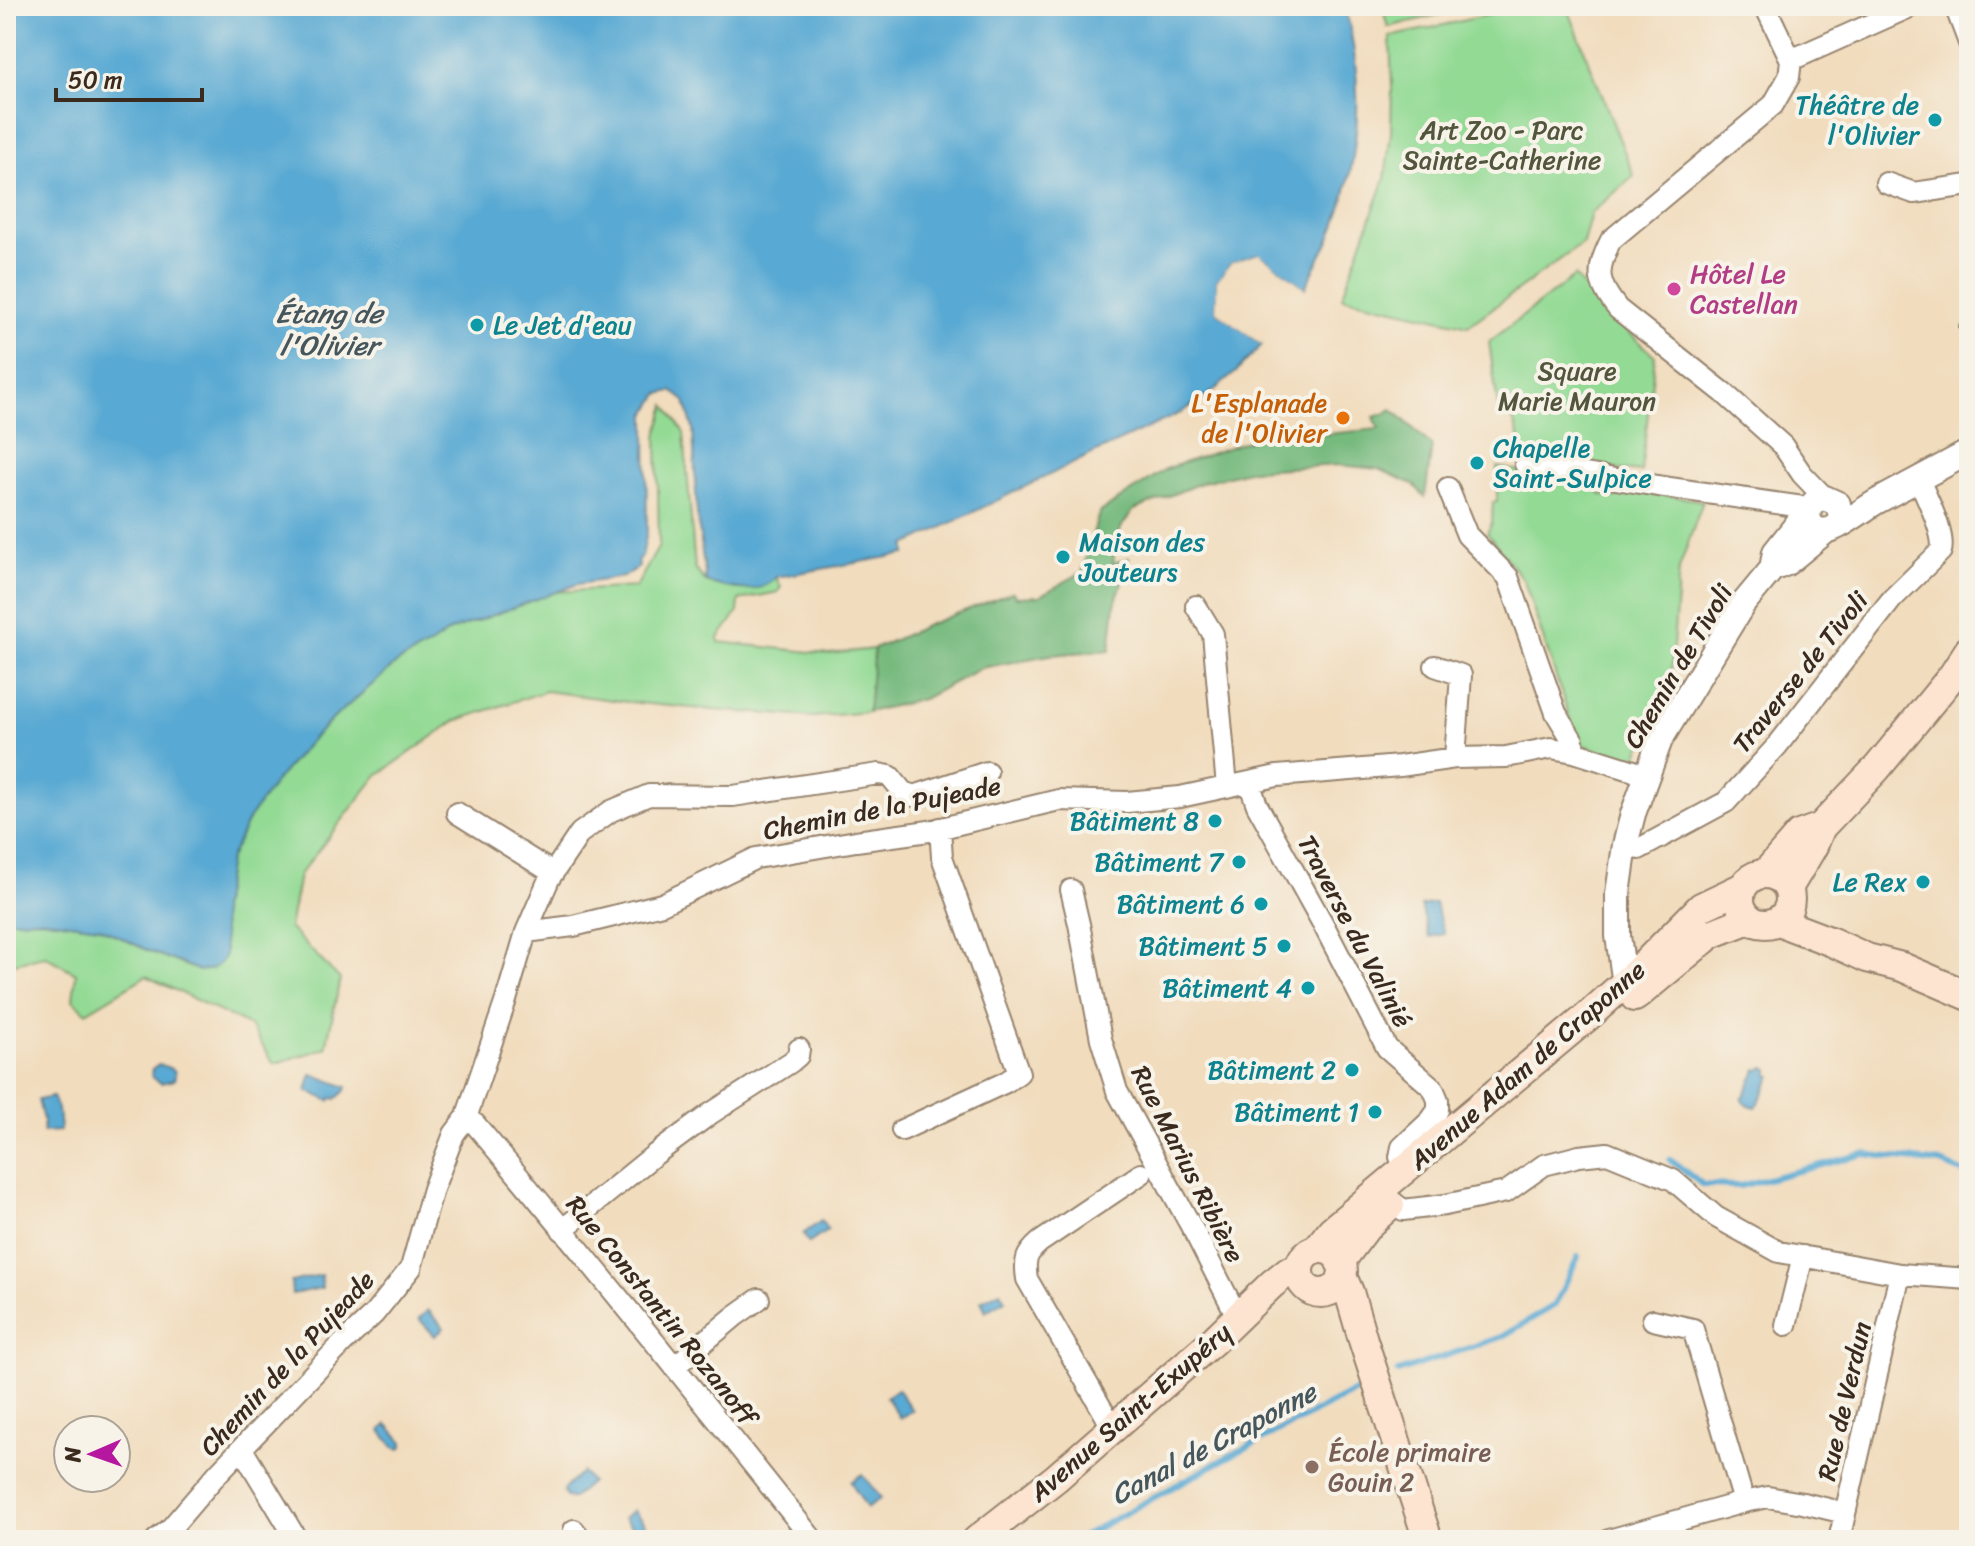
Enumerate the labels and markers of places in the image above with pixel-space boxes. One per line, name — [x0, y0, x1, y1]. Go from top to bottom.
place label: Théâtre de l'Olivier — [1795, 82, 1920, 158]
marker: Théâtre de l'Olivier — [1926, 111, 1944, 129]
place label: Hôtel Le Castellan — [1690, 251, 1798, 327]
marker: Hôtel Le Castellan — [1665, 280, 1683, 298]
place label: Le Jet d'eau — [493, 302, 632, 348]
marker: Le Jet d'eau — [468, 316, 486, 334]
place label: L'Esplanade de l'Olivier — [1191, 380, 1328, 456]
marker: L'Esplanade de l'Olivier — [1334, 409, 1352, 427]
place label: Chapelle Saint-Sulpice — [1493, 425, 1652, 501]
marker: Chapelle Saint-Sulpice — [1468, 454, 1486, 472]
place label: Maison des Jouteurs — [1078, 519, 1206, 595]
marker: Maison des Jouteurs — [1054, 548, 1072, 566]
place label: Bâtiment 8 — [1070, 798, 1199, 844]
marker: Bâtiment 8 — [1206, 812, 1224, 830]
place label: Bâtiment 7 — [1095, 839, 1225, 885]
marker: Bâtiment 7 — [1230, 853, 1248, 871]
place label: Le Rex — [1832, 859, 1908, 905]
marker: Le Rex — [1914, 873, 1932, 891]
place label: Bâtiment 6 — [1117, 881, 1245, 927]
marker: Bâtiment 6 — [1252, 895, 1270, 913]
place label: Bâtiment 5 — [1139, 923, 1268, 969]
marker: Bâtiment 5 — [1275, 937, 1293, 955]
place label: Bâtiment 4 — [1162, 965, 1292, 1011]
marker: Bâtiment 4 — [1299, 979, 1317, 997]
place label: Bâtiment 2 — [1207, 1047, 1336, 1093]
marker: Bâtiment 2 — [1343, 1061, 1361, 1079]
place label: Bâtiment 1 — [1234, 1089, 1359, 1135]
marker: Bâtiment 1 — [1366, 1103, 1384, 1121]
place label: École primaire Gouin 2 — [1328, 1429, 1492, 1505]
marker: École primaire Gouin 2 — [1303, 1458, 1321, 1476]

